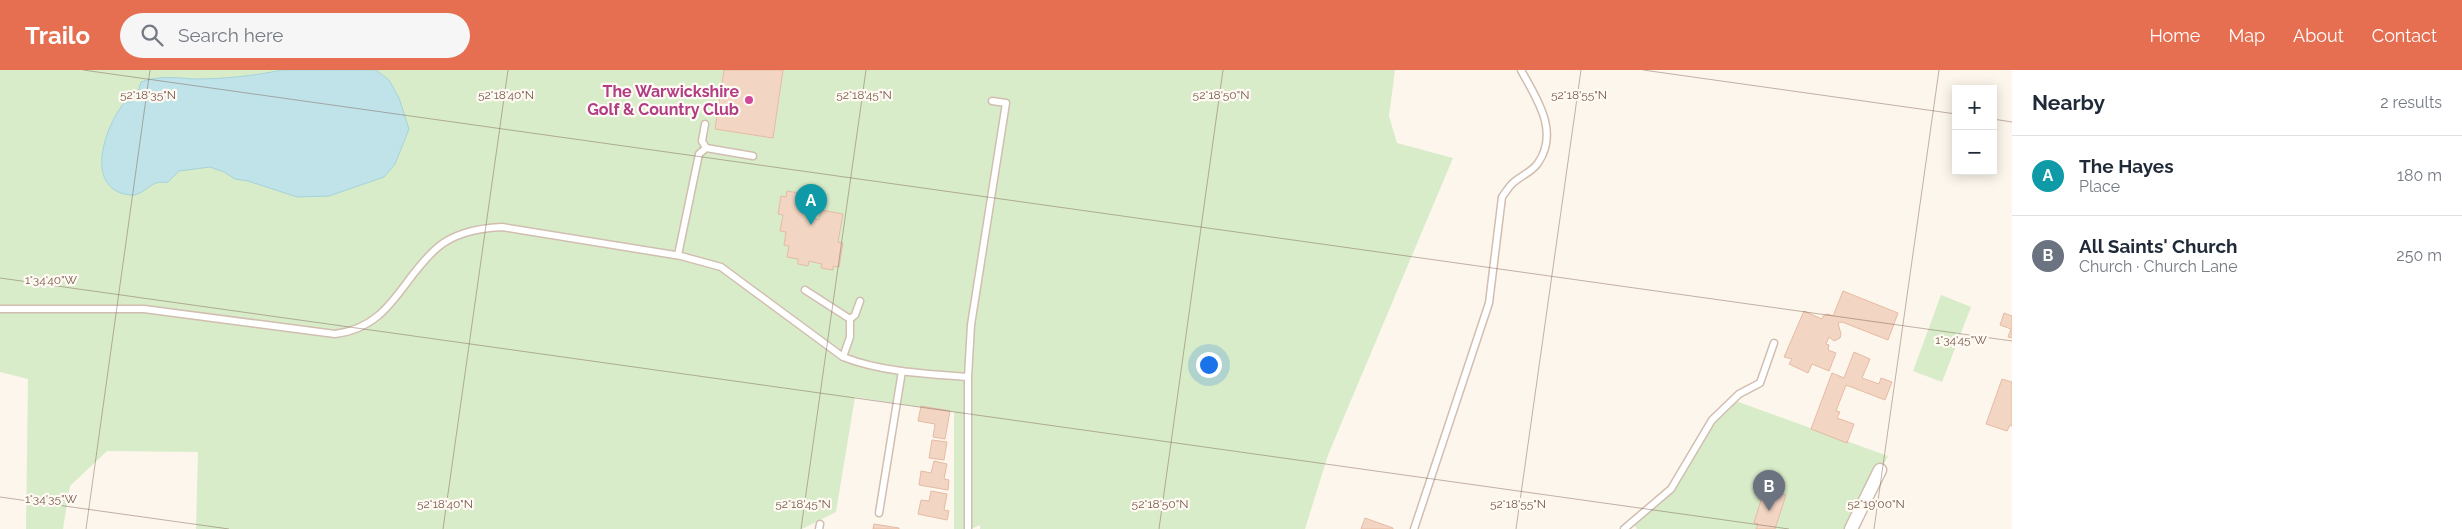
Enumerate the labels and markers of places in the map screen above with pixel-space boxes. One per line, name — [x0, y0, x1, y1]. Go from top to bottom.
place label: The Warwickshire Golf & Country Club — [587, 82, 739, 119]
marker: The Warwickshire Golf & Country Club — [743, 94, 755, 106]
pin: A — [795, 184, 827, 225]
pin: B — [1753, 470, 1785, 511]

